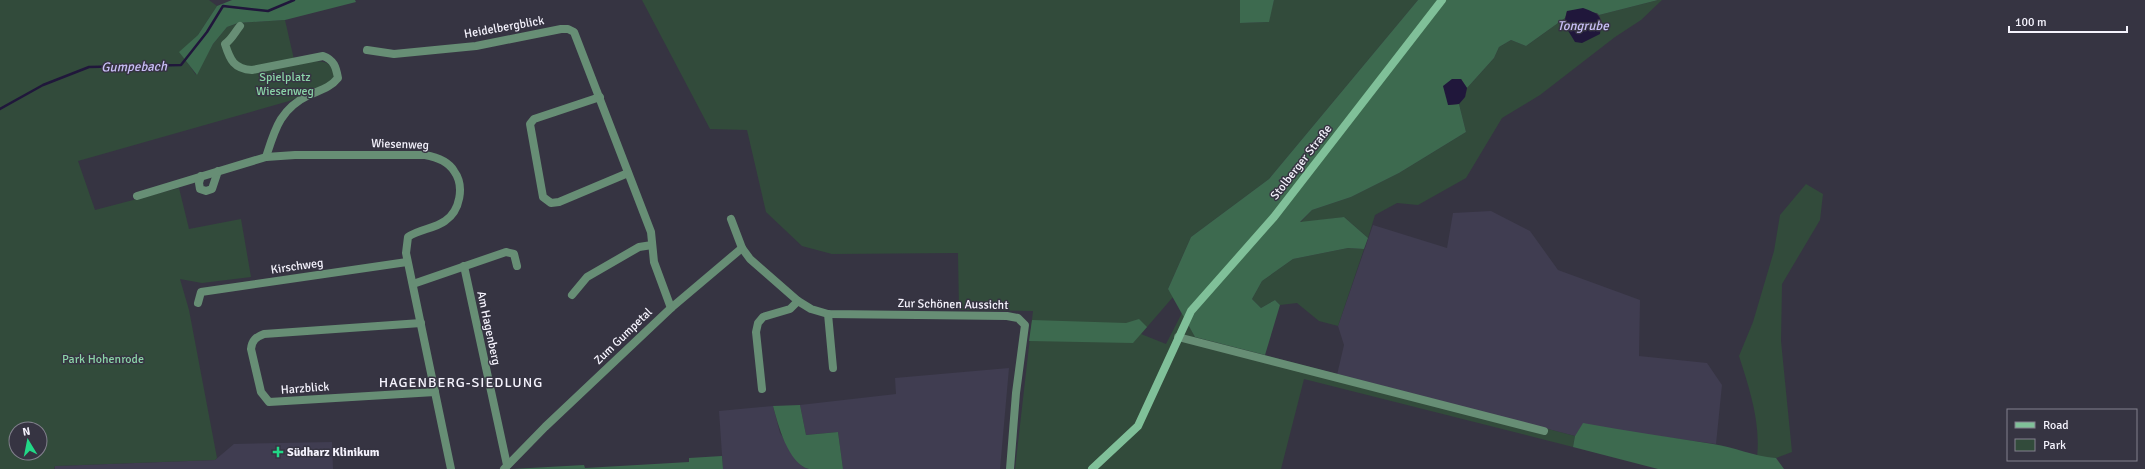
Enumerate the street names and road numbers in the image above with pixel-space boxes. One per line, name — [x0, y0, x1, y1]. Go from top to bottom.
street label: Heidelbergblick — [463, 13, 545, 42]
street label: Stolberger Straße — [1267, 122, 1335, 203]
street label: Wiesenweg — [371, 136, 429, 153]
street label: Kirschweg — [270, 255, 324, 278]
street label: Am Hagenberg — [473, 290, 504, 367]
street label: Zur Schönen Aussicht — [897, 296, 1009, 313]
street label: Zum Gumpetal — [591, 305, 656, 368]
street label: Harzblick — [280, 379, 330, 398]

